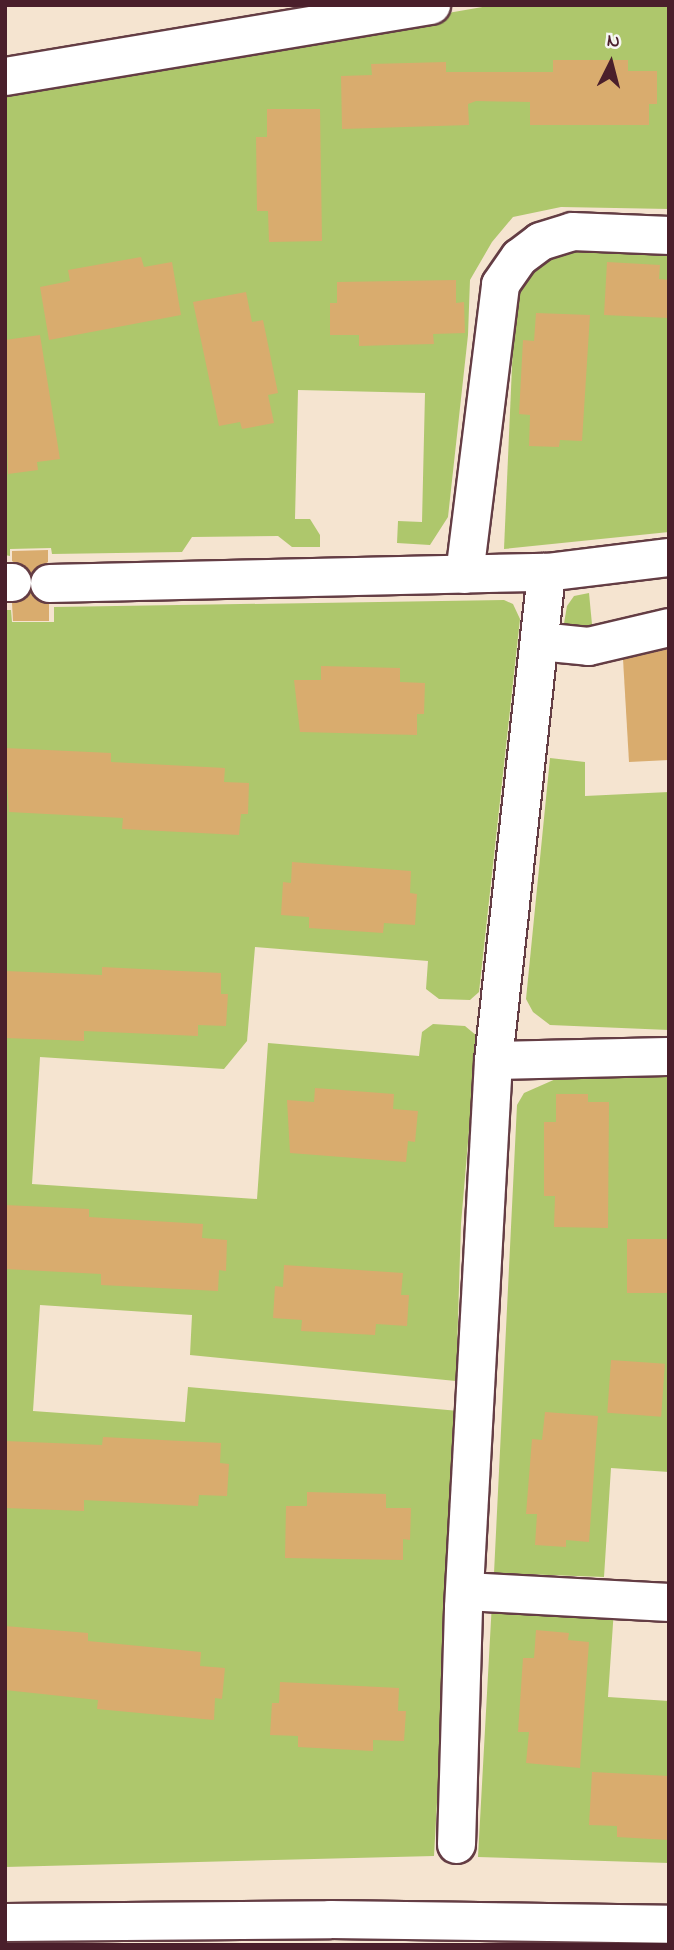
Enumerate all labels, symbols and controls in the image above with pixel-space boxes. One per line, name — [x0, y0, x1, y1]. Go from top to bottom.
north arrow — [576, 28, 646, 98]
text: N — [605, 28, 621, 56]

